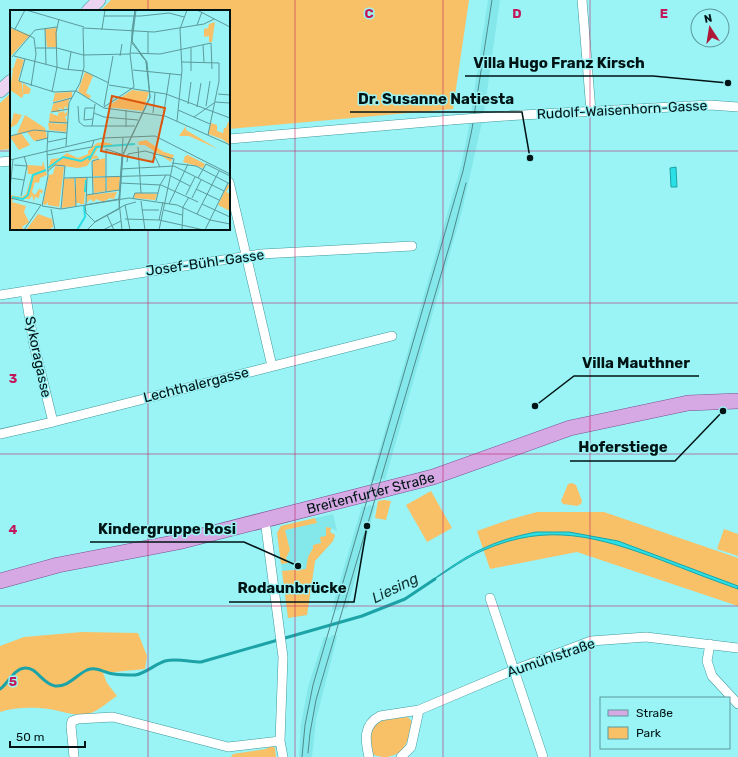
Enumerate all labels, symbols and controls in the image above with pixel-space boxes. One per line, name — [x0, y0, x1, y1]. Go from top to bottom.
text: C — [364, 6, 374, 21]
text: D — [512, 6, 522, 21]
text: E — [660, 6, 668, 21]
north arrow — [690, 8, 730, 48]
inset map — [10, 10, 230, 230]
text: N — [703, 12, 713, 26]
callout: Villa Hugo Franz Kirsch — [465, 49, 653, 76]
text: Villa Hugo Franz Kirsch — [473, 54, 645, 72]
callout: Dr. Susanne Natiesta — [350, 85, 522, 112]
text: Dr. Susanne Natiesta — [358, 90, 514, 108]
street label: Rudolf-Waisenhorn-Gasse — [536, 97, 708, 123]
street label: Josef-Bühl-Gasse — [145, 246, 265, 280]
street label: Sykoragasse — [21, 315, 55, 399]
callout: Villa Mauthner — [574, 349, 699, 376]
text: Villa Mauthner — [582, 354, 690, 372]
street label: Lechthalergasse — [142, 364, 251, 406]
text: 3 — [9, 371, 18, 386]
callout: Hoferstiege — [570, 434, 675, 461]
text: Hoferstiege — [578, 438, 668, 456]
street label: Breitenfurter Straße — [305, 468, 437, 517]
callout: Kindergruppe Rosi — [90, 515, 244, 542]
text: Kindergruppe Rosi — [98, 520, 236, 538]
text: 4 — [9, 522, 18, 537]
water label: Liesing — [369, 569, 421, 607]
callout: Rodaunbrücke — [229, 575, 354, 602]
text: Rodaunbrücke — [237, 579, 347, 597]
street label: Aumühlstraße — [505, 635, 597, 681]
text: 5 — [9, 674, 17, 689]
legend — [600, 697, 730, 749]
text: Straße — [636, 706, 673, 720]
scale bar — [10, 723, 85, 749]
text: Park — [636, 726, 662, 740]
text: 50 m — [16, 730, 44, 744]

